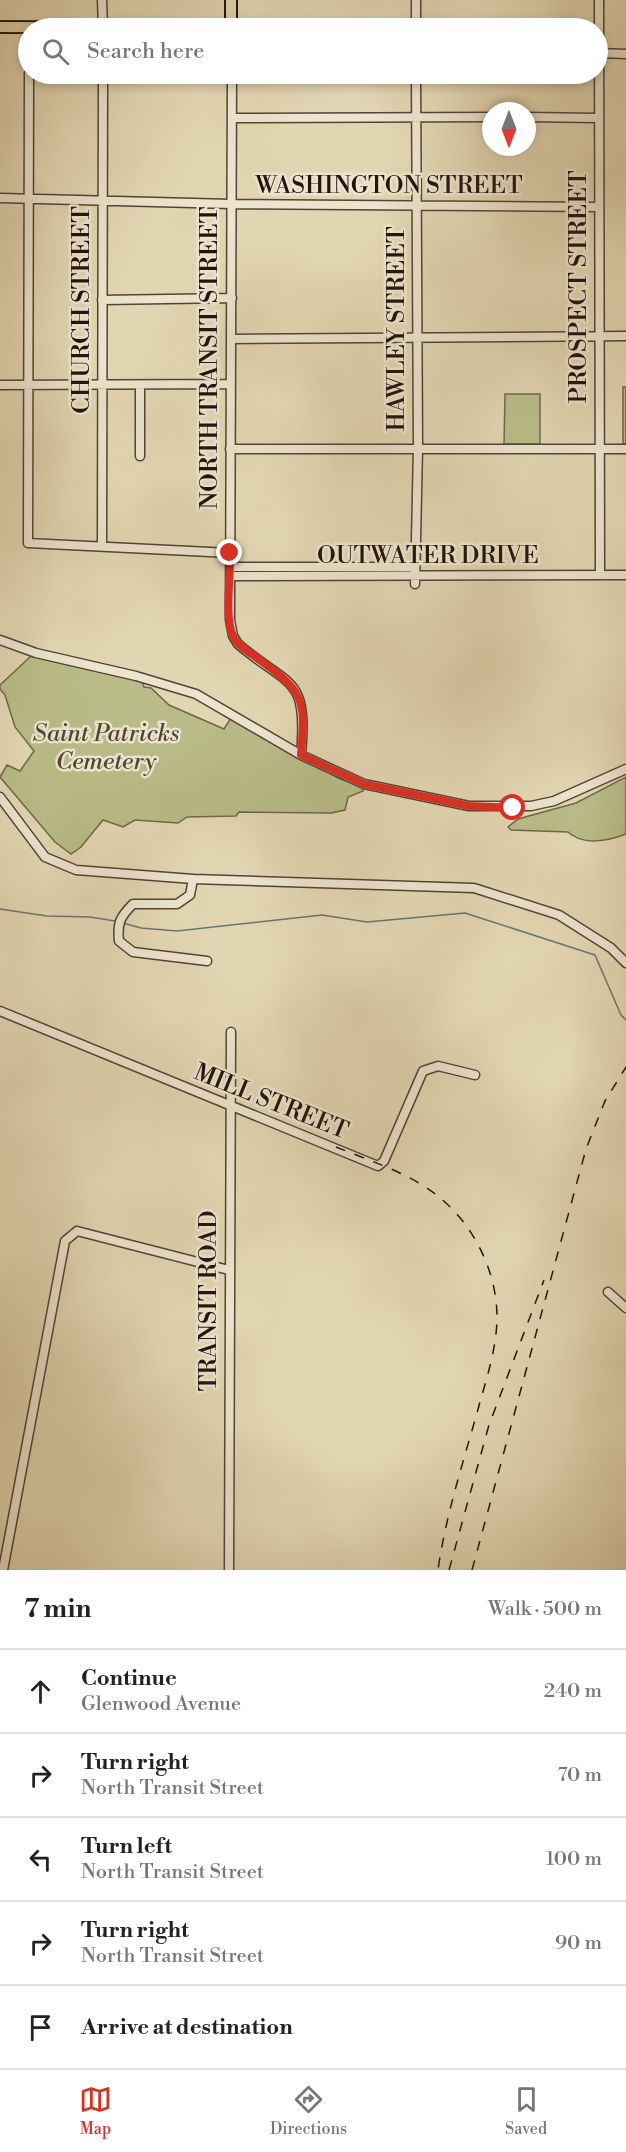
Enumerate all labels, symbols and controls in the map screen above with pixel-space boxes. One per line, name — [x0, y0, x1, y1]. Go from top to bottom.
search box — [18, 18, 608, 84]
icon: search — [39, 35, 72, 68]
text: Search here — [87, 38, 204, 65]
north arrow — [482, 102, 536, 156]
street label: PROSPECT STREET — [564, 170, 594, 404]
street label: WASHINGTON STREET — [254, 171, 523, 201]
street label: CHURCH STREET — [67, 206, 97, 414]
street label: NORTH TRANSIT STREET — [195, 206, 225, 509]
street label: HAWLEY STREET — [382, 226, 412, 432]
route end — [216, 539, 242, 565]
street label: OUTWATER DRIVE — [317, 541, 539, 571]
park label: Saint Patricks Cemetery — [33, 719, 179, 777]
route start — [499, 794, 525, 820]
street label: MILL STREET — [189, 1057, 353, 1147]
street label: TRANSIT ROAD — [194, 1210, 224, 1392]
text: 7 min — [24, 1593, 91, 1625]
text: Walk · 500 m — [488, 1597, 602, 1622]
text: Continue — [81, 1665, 177, 1692]
icon: ahead — [24, 1675, 57, 1708]
text: 240 m — [544, 1679, 602, 1704]
text: Glenwood Avenue — [81, 1692, 241, 1717]
text: Turn right — [81, 1749, 189, 1776]
icon: right — [24, 1759, 57, 1792]
text: 70 m — [558, 1763, 602, 1788]
text: North Transit Street — [81, 1776, 264, 1801]
text: Turn left — [81, 1833, 172, 1860]
icon: left — [24, 1843, 57, 1876]
text: 100 m — [546, 1847, 602, 1872]
text: North Transit Street — [81, 1860, 264, 1885]
text: Turn right — [81, 1917, 189, 1944]
icon: right — [24, 1927, 57, 1960]
text: 90 m — [555, 1931, 602, 1956]
text: North Transit Street — [81, 1944, 264, 1969]
icon: arrive — [24, 2011, 57, 2044]
text: Arrive at destination — [81, 2014, 293, 2041]
tab: Map — [79, 2083, 112, 2139]
tab: Directions — [270, 2083, 347, 2139]
tab: Saved — [505, 2083, 547, 2139]

